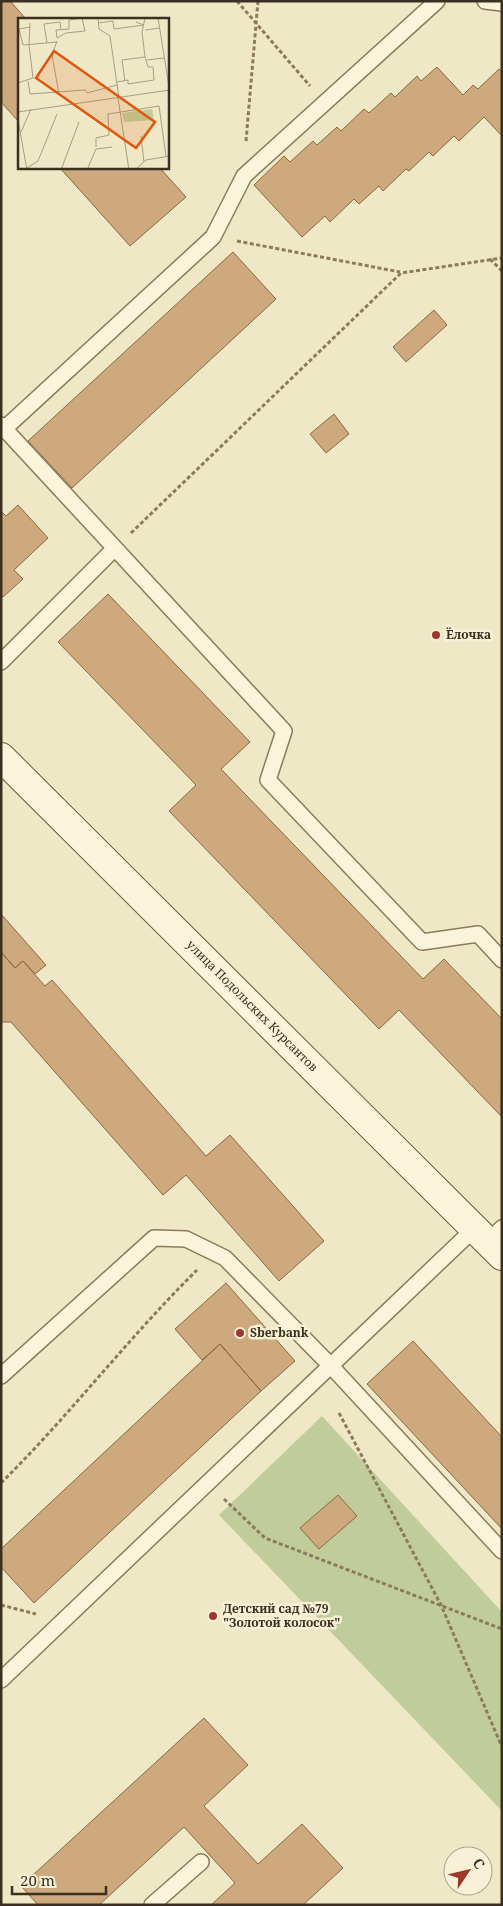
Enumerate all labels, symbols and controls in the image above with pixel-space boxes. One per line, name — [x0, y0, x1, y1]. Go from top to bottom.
inset map — [18, 18, 169, 169]
place label: Ёлочка — [446, 626, 491, 643]
marker: Ёлочка — [430, 629, 442, 641]
street label: улица Подольских Курсантов — [183, 936, 322, 1075]
place label: Sberbank — [250, 1324, 309, 1341]
marker: Sberbank — [234, 1327, 246, 1339]
place label: Детский сад №79 "Золотой колосок" — [223, 1600, 340, 1631]
marker: Детский сад №79 "Золотой колосок" — [207, 1610, 219, 1622]
north arrow — [443, 1846, 493, 1896]
text: С — [469, 1854, 489, 1872]
scale bar — [12, 1864, 106, 1896]
text: 20 m — [20, 1870, 55, 1890]

